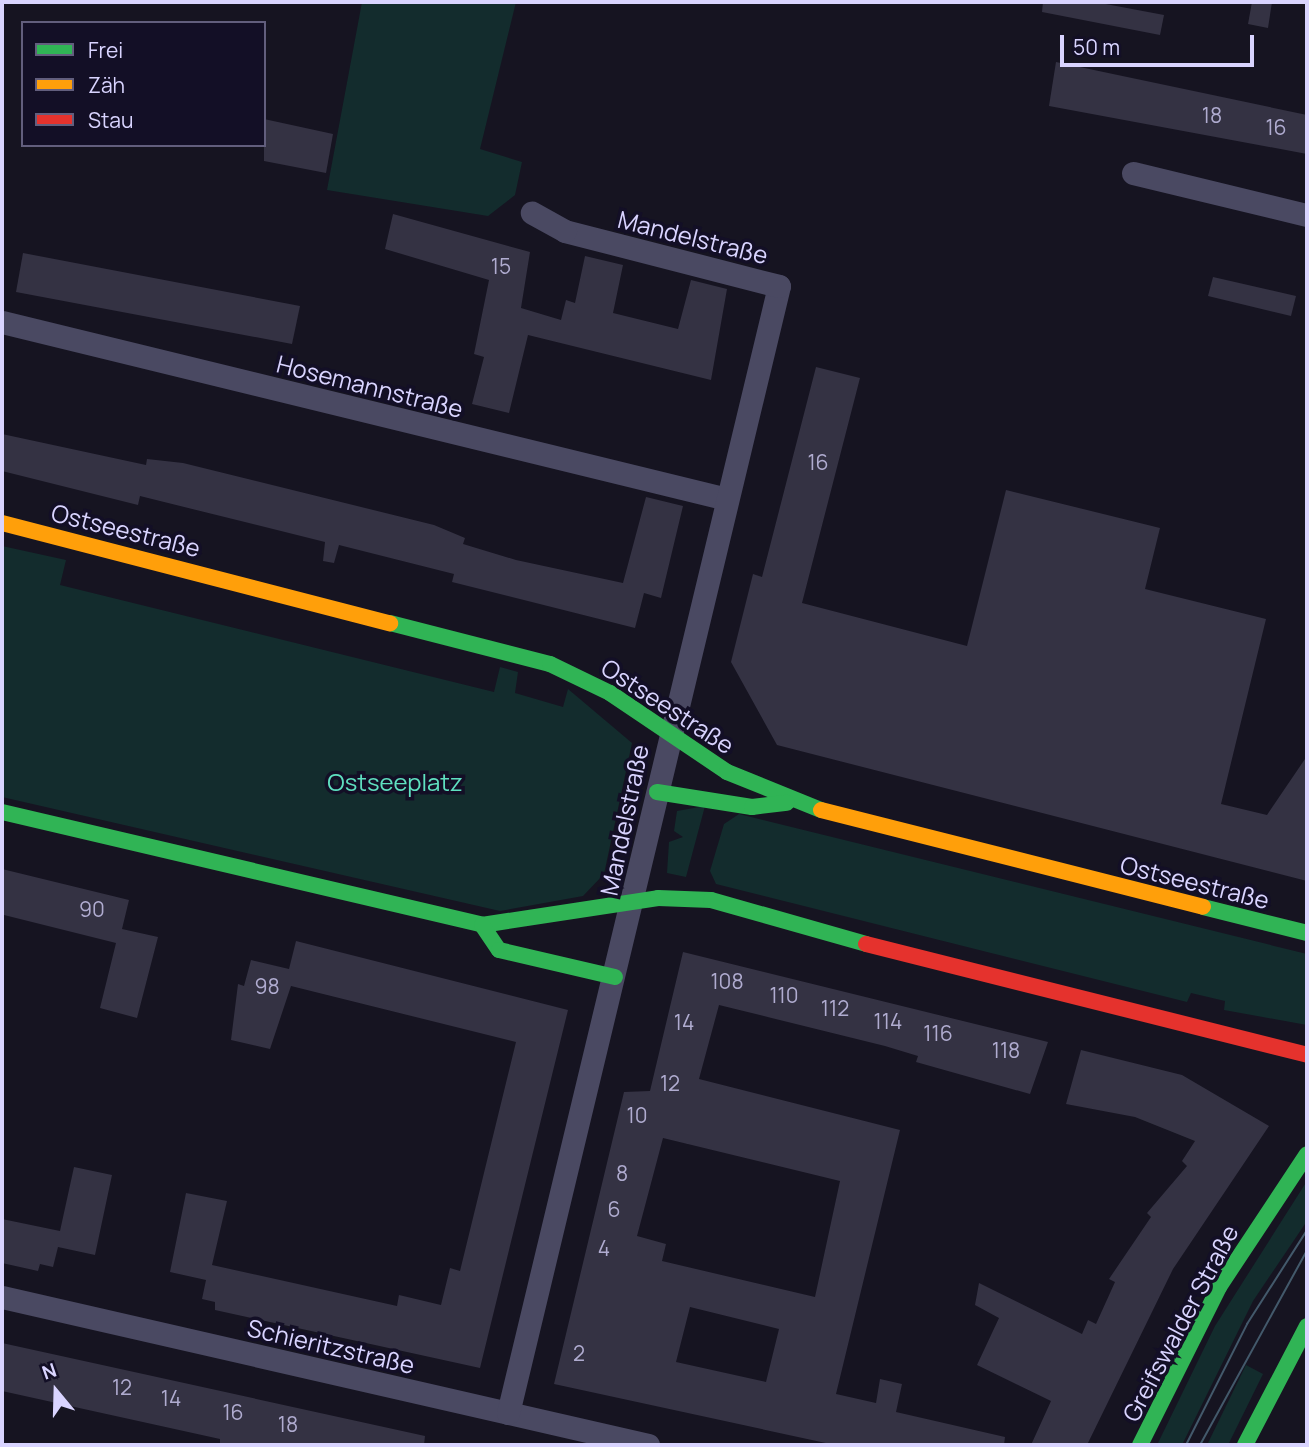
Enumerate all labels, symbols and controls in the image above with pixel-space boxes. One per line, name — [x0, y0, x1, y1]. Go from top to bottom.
legend — [21, 21, 266, 147]
scale bar — [1064, 21, 1258, 65]
text: 50 m — [1073, 33, 1120, 61]
text: Frei — [88, 36, 123, 64]
text: Zäh — [88, 71, 125, 99]
house number: 18 — [1202, 102, 1222, 128]
text: Stau — [88, 106, 134, 134]
house number: 16 — [1265, 114, 1287, 140]
street label: Mandelstraße — [615, 204, 771, 270]
house number: 15 — [491, 253, 511, 279]
street label: Hosemannstraße — [274, 349, 466, 423]
house number: 16 — [807, 449, 829, 475]
street label: Ostseestraße — [49, 498, 203, 562]
street label: Ostseestraße — [596, 652, 740, 760]
street label: Mandelstraße — [594, 742, 654, 898]
park label: Ostseeplatz — [327, 768, 463, 796]
street label: Ostseestraße — [1118, 850, 1272, 914]
house number: 90 — [79, 896, 105, 922]
house number: 108 — [710, 968, 744, 994]
house number: 98 — [254, 973, 280, 999]
house number: 110 — [769, 982, 799, 1008]
house number: 112 — [821, 995, 849, 1021]
house number: 114 — [874, 1008, 902, 1034]
house number: 14 — [674, 1009, 694, 1035]
house number: 116 — [923, 1020, 953, 1046]
house number: 118 — [992, 1037, 1020, 1063]
house number: 12 — [660, 1070, 680, 1096]
house number: 10 — [627, 1102, 647, 1128]
house number: 8 — [616, 1160, 628, 1186]
house number: 6 — [607, 1196, 621, 1222]
street label: Greifswalder Straße — [1116, 1220, 1244, 1426]
house number: 4 — [598, 1235, 610, 1261]
street label: Schieritzstraße — [245, 1313, 417, 1379]
house number: 2 — [573, 1340, 585, 1366]
north arrow — [21, 1356, 91, 1426]
text: N — [38, 1357, 60, 1386]
house number: 12 — [112, 1374, 132, 1400]
house number: 14 — [161, 1385, 181, 1411]
house number: 16 — [222, 1399, 244, 1425]
house number: 18 — [278, 1411, 298, 1437]

